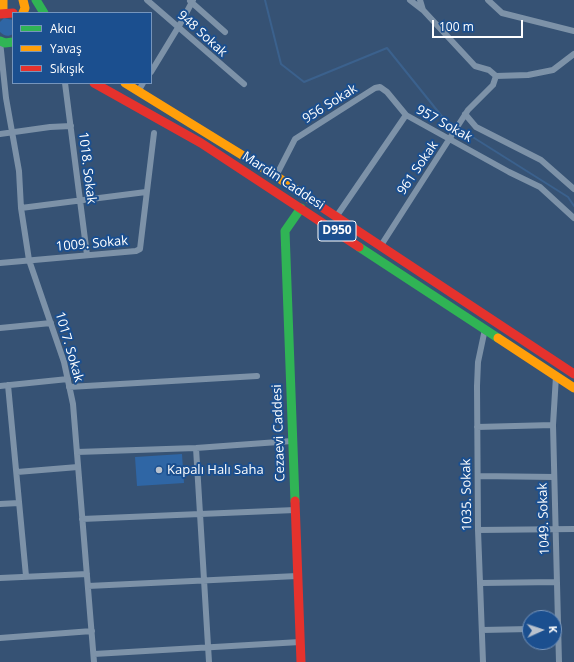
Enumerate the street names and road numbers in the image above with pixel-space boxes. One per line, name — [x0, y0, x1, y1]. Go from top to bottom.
street label: 948 Sokak — [174, 8, 230, 60]
street label: 956 Sokak — [300, 81, 360, 127]
street label: 957 Sokak — [413, 102, 475, 146]
street label: 1018. Sokak — [75, 131, 99, 205]
street label: 961 Sokak — [394, 138, 442, 198]
street label: Mardin Caddesi — [239, 149, 327, 213]
road number: D950 — [318, 221, 356, 241]
street label: 1009. Sokak — [55, 233, 129, 255]
street label: 1017. Sokak — [52, 310, 86, 384]
street label: Cezaevi Caddesi — [270, 384, 288, 482]
street label: 1035. Sokak — [459, 459, 475, 531]
street label: 1049. Sokak — [535, 483, 553, 555]

